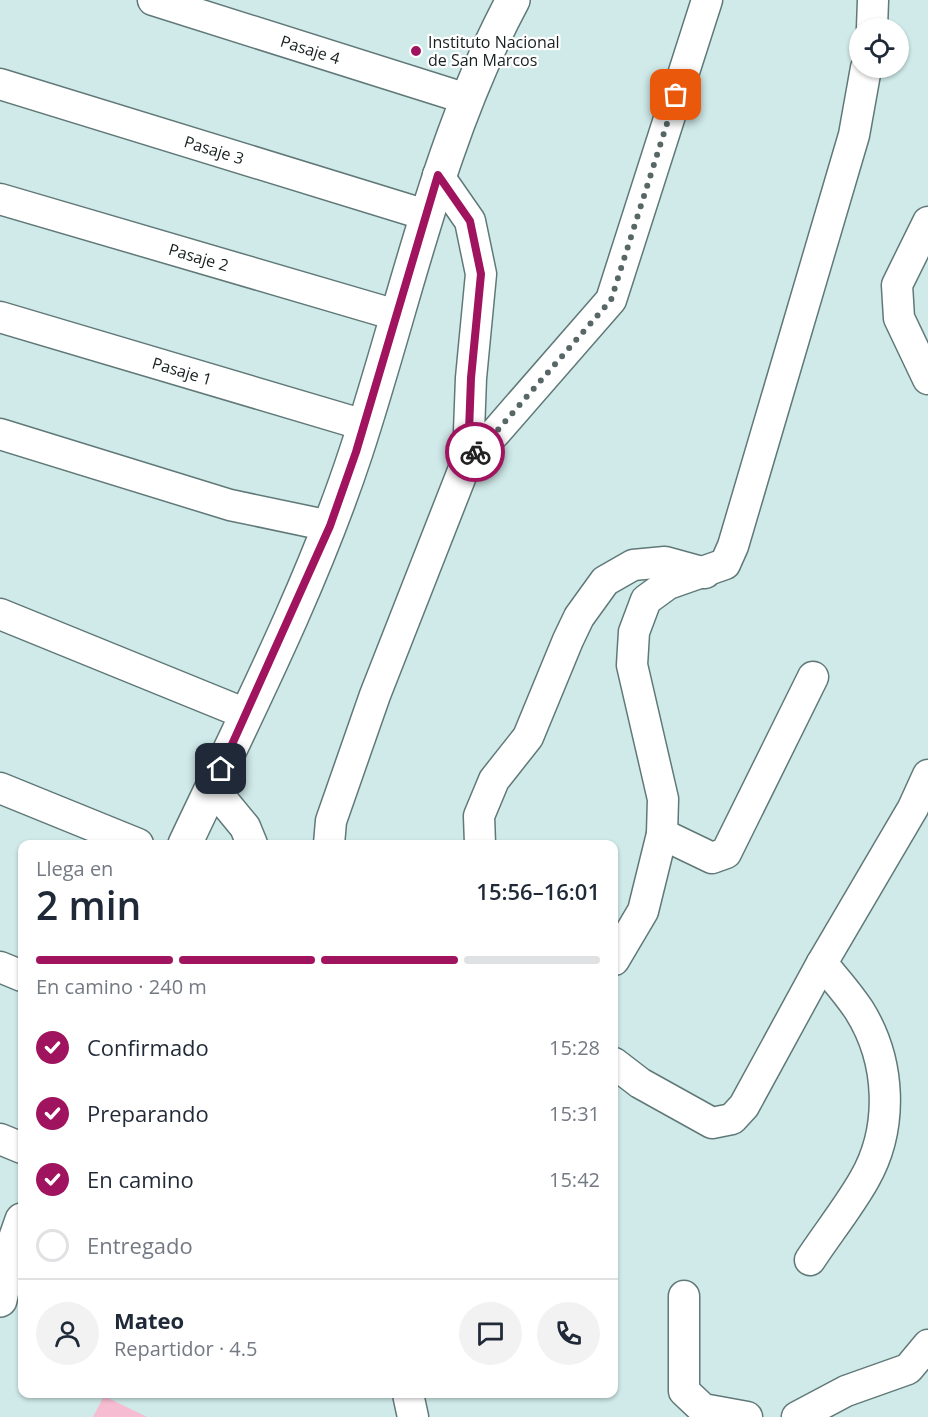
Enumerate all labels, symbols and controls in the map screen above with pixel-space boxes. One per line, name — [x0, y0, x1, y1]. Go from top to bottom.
map controls — [849, 18, 909, 78]
button: locate — [849, 18, 909, 78]
street label: Pasaje 4 — [278, 30, 343, 69]
place label: Instituto Nacional de San Marcos — [428, 31, 560, 71]
marker: Instituto Nacional de San Marcos — [409, 44, 423, 58]
pin — [650, 69, 701, 120]
icon: bag — [659, 78, 692, 111]
street label: Pasaje 3 — [182, 130, 247, 169]
street label: Pasaje 2 — [166, 238, 231, 276]
street label: Pasaje 1 — [150, 352, 215, 390]
courier — [445, 422, 505, 482]
icon: bike — [459, 436, 492, 469]
pin — [195, 743, 246, 794]
icon: home — [204, 752, 237, 785]
text: Llega en — [36, 855, 113, 882]
text: 15:56–16:01 — [476, 876, 600, 906]
text: 2 min — [36, 878, 141, 931]
text: En camino · 240 m — [36, 973, 207, 1000]
icon: check — [36, 1031, 69, 1064]
text: Confirmado — [87, 1032, 209, 1062]
text: 15:28 — [549, 1034, 600, 1061]
icon: check — [36, 1097, 69, 1130]
text: Preparando — [87, 1098, 209, 1128]
text: 15:31 — [549, 1100, 600, 1127]
icon: check — [36, 1163, 69, 1196]
text: En camino — [87, 1164, 194, 1194]
text: 15:42 — [549, 1166, 600, 1193]
text: Entregado — [87, 1230, 193, 1260]
button: person — [36, 1302, 99, 1365]
button: chat — [459, 1302, 522, 1365]
button: phone — [537, 1302, 600, 1365]
text: Mateo — [114, 1305, 184, 1335]
text: Repartidor · 4.5 — [114, 1335, 258, 1362]

